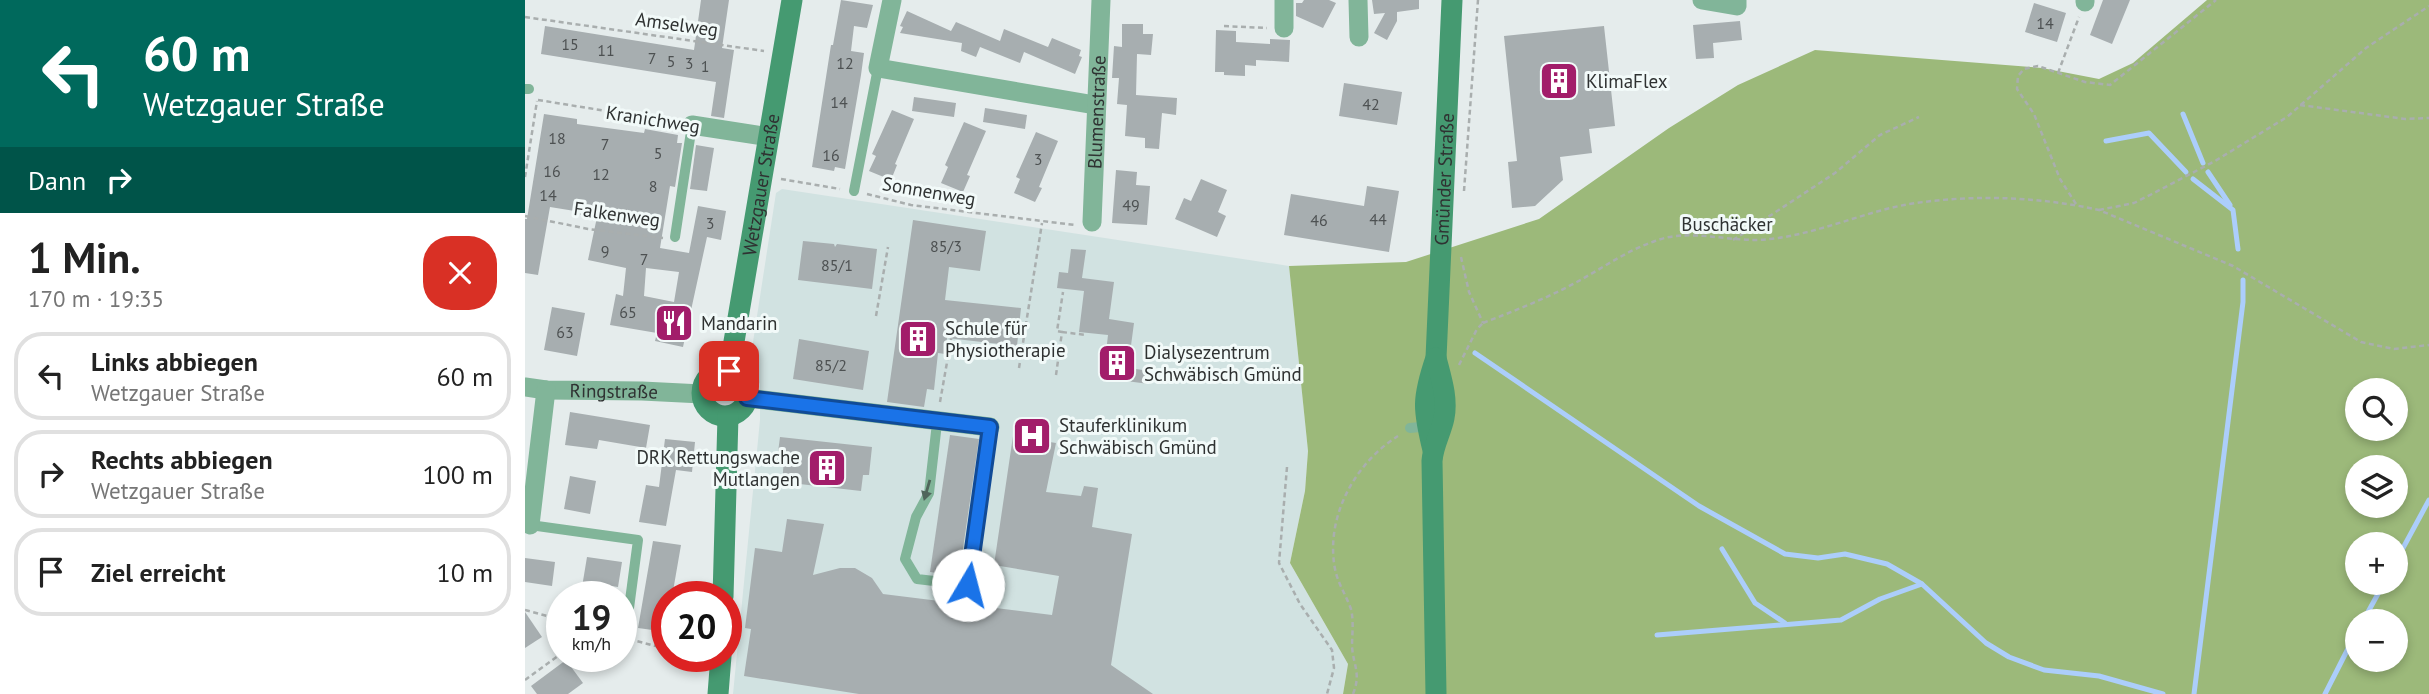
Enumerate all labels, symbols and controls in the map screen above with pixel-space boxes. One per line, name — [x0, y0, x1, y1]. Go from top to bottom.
street label: Amselweg — [634, 6, 720, 42]
house number: 14 — [2036, 13, 2054, 33]
text: 60 m — [143, 21, 250, 85]
icon: left — [28, 28, 119, 119]
house number: 15 — [561, 34, 579, 54]
house number: 11 — [597, 40, 615, 60]
house number: 7 — [648, 48, 656, 68]
house number: 5 — [667, 51, 675, 71]
house number: 3 — [685, 53, 693, 73]
house number: 12 — [836, 53, 854, 73]
street label: Blumenstraße — [1082, 55, 1111, 169]
house number: 1 — [701, 56, 709, 76]
building icon: KlimaFlex — [1538, 60, 1580, 102]
place label: KlimaFlex — [1586, 69, 1668, 93]
text: Wetzgauer Straße — [143, 83, 385, 125]
house number: 14 — [830, 92, 848, 112]
house number: 42 — [1362, 94, 1380, 114]
street label: Kranichweg — [604, 100, 702, 138]
street label: Wetzgauer Straße — [737, 112, 785, 258]
street label: Gmünder Straße — [1429, 113, 1459, 246]
house number: 18 — [548, 128, 566, 148]
house number: 7 — [601, 134, 609, 154]
house number: 5 — [654, 143, 662, 163]
house number: 16 — [822, 145, 840, 165]
house number: 3 — [1034, 149, 1042, 169]
icon: right — [100, 161, 138, 199]
house number: 16 — [543, 161, 561, 181]
text: Dann — [28, 164, 86, 197]
house number: 12 — [592, 164, 610, 184]
street label: Sonnenweg — [880, 171, 978, 211]
house number: 8 — [649, 176, 657, 196]
house number: 14 — [539, 185, 557, 205]
house number: 49 — [1122, 195, 1140, 215]
street label: Falkenweg — [572, 196, 662, 232]
house number: 44 — [1369, 209, 1387, 229]
house number: 46 — [1310, 210, 1328, 230]
street label: Buschäcker — [1681, 212, 1773, 236]
house number: 3 — [706, 213, 714, 233]
text: 1 Min. — [28, 230, 141, 285]
button: close — [423, 236, 497, 310]
house number: 85/3 — [930, 236, 962, 256]
house number: 9 — [601, 241, 609, 261]
house number: 7 — [640, 249, 648, 269]
house number: 85/1 — [821, 255, 853, 275]
text: 170 m · 19:35 — [28, 284, 164, 313]
house number: 65 — [619, 302, 637, 322]
restaurant icon: Mandarin — [653, 302, 695, 344]
place label: Mandarin — [701, 311, 777, 335]
place label: Schule für Physiotherapie — [945, 316, 1066, 362]
building icon: Schule für Physiotherapie — [897, 318, 939, 360]
house number: 63 — [556, 322, 574, 342]
place label: Dialysezentrum Schwäbisch Gmünd — [1144, 340, 1302, 386]
pin — [699, 341, 759, 401]
building icon: Dialysezentrum Schwäbisch Gmünd — [1096, 342, 1138, 384]
text: Links abbiegen — [91, 345, 258, 378]
icon: arrive — [710, 352, 748, 390]
house number: 85/2 — [815, 355, 847, 375]
icon: left — [32, 357, 70, 395]
text: 60 m — [437, 360, 493, 393]
text: Wetzgauer Straße — [91, 378, 265, 407]
street label: Ringstraße — [570, 378, 659, 404]
map controls — [2345, 378, 2408, 672]
button: search — [2345, 378, 2408, 441]
place label: Stauferklinikum Schwäbisch Gmünd — [1059, 413, 1217, 459]
hospital icon: Stauferklinikum Schwäbisch Gmünd — [1011, 415, 1053, 457]
text: Rechts abbiegen — [91, 443, 273, 476]
place label: DRK Rettungswache Mutlangen — [636, 445, 800, 491]
building icon: DRK Rettungswache Mutlangen — [806, 447, 848, 489]
icon: right — [32, 455, 70, 493]
button: layers — [2345, 455, 2408, 518]
text: 100 m — [422, 458, 493, 491]
text: Wetzgauer Straße — [91, 476, 265, 505]
one-way arrow — [921, 479, 932, 501]
button: + — [2345, 532, 2408, 595]
position arrow — [931, 548, 1005, 622]
icon: arrive — [32, 553, 70, 591]
text: Ziel erreicht — [91, 556, 226, 589]
text: 10 m — [437, 556, 493, 589]
speed limit sign: 20 — [651, 581, 742, 672]
text: 19 — [572, 594, 611, 640]
button: − — [2345, 609, 2408, 672]
text: km/h — [572, 632, 611, 655]

